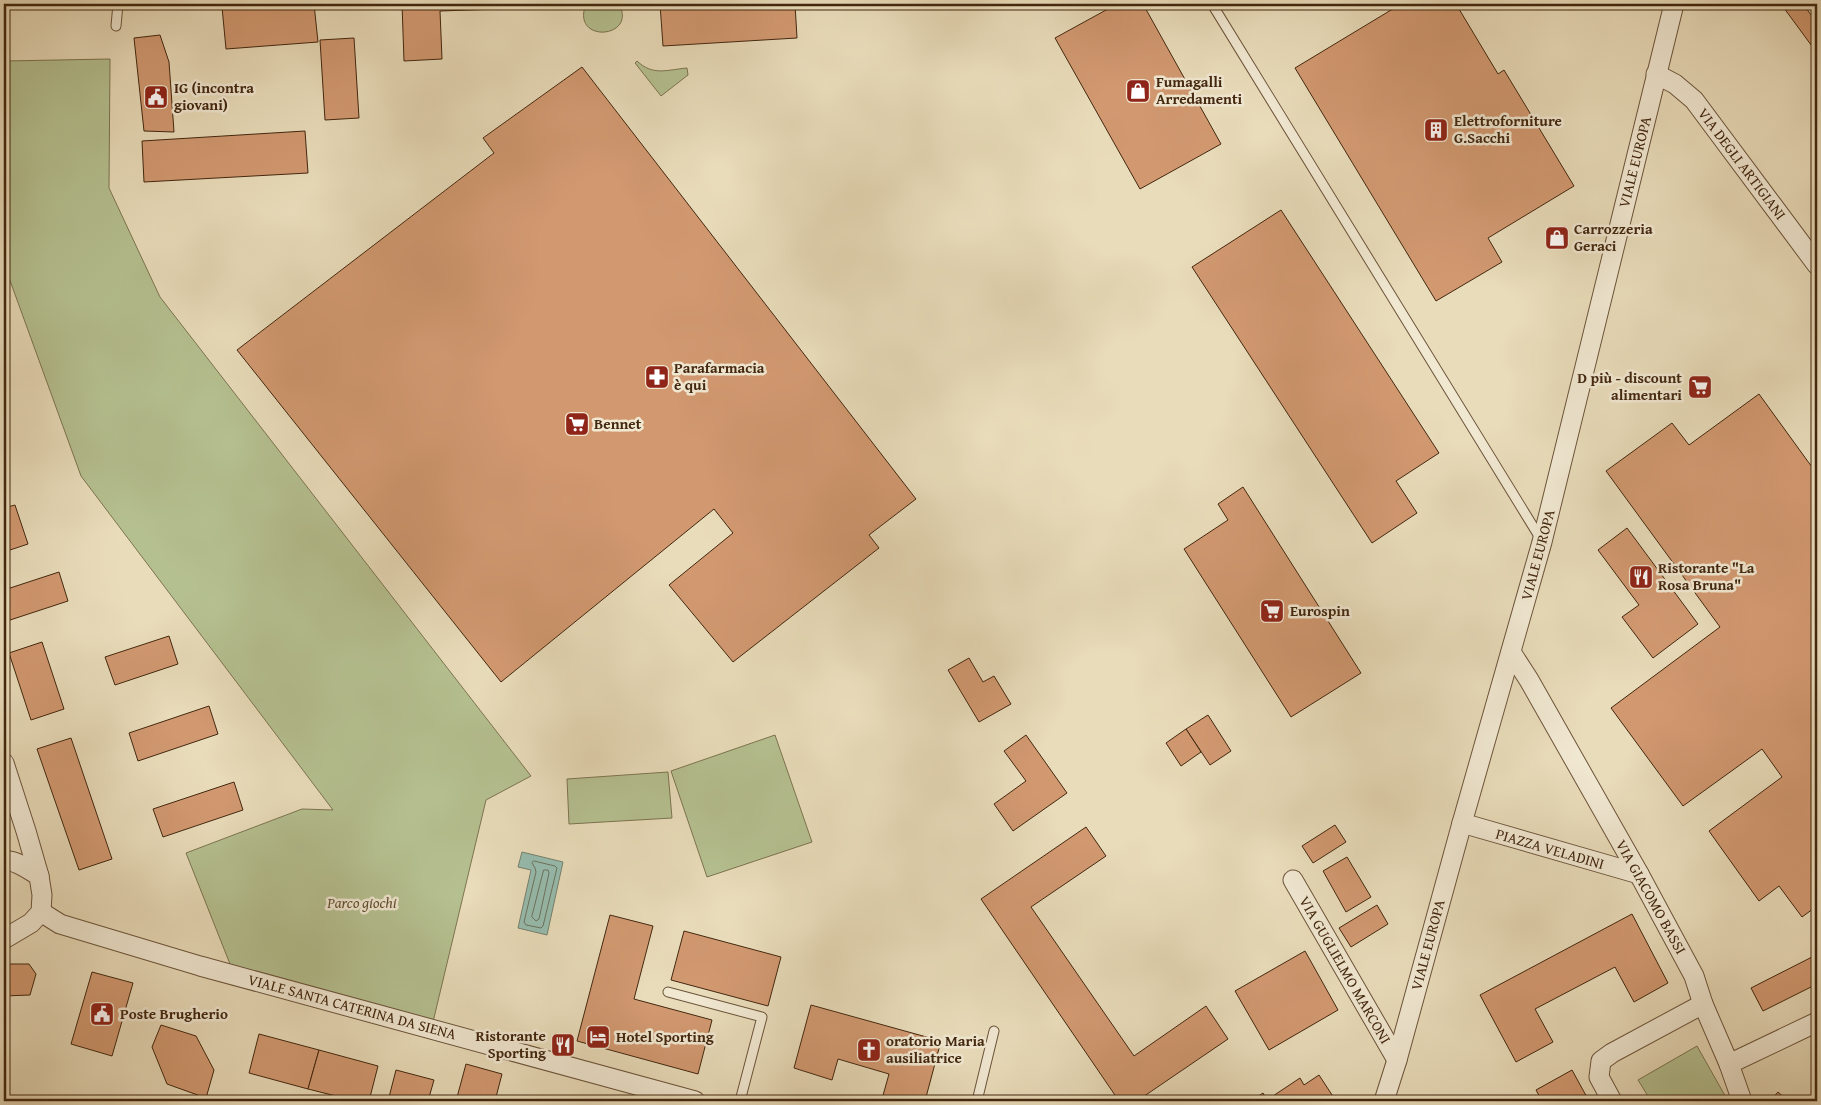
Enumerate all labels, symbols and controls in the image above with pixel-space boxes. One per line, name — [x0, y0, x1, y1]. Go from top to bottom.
place label: Fumagalli Arredamenti — [1156, 71, 1243, 109]
place label: IG (incontra giovani) — [174, 77, 254, 115]
shop icon: Fumagalli Arredamenti — [1125, 78, 1151, 104]
public building icon: IG (incontra giovani) — [143, 84, 169, 110]
street label: VIA DEGLI ARTIGIANI — [1693, 103, 1791, 224]
place label: Elettroforniture G.Sacchi — [1454, 110, 1562, 148]
street label: VIALE EUROPA — [1613, 114, 1656, 210]
building icon: Elettroforniture G.Sacchi — [1423, 117, 1449, 143]
place label: Carrozzeria Geraci — [1574, 218, 1653, 256]
shop icon: Carrozzeria Geraci — [1544, 225, 1570, 251]
place label: Parafarmacia è qui — [674, 357, 765, 395]
pharmacy icon: Parafarmacia è qui — [644, 364, 670, 390]
place label: D più - discount alimentari — [1577, 367, 1682, 405]
supermarket icon: D più - discount alimentari — [1687, 374, 1713, 400]
supermarket icon: Bennet — [564, 411, 590, 437]
place label: Bennet — [594, 413, 642, 434]
street label: VIALE EUROPA — [1515, 507, 1560, 603]
place label: Ristorante "La Rosa Bruna" — [1658, 557, 1755, 595]
restaurant icon: Ristorante "La Rosa Bruna" — [1628, 564, 1654, 590]
supermarket icon: Eurospin — [1259, 598, 1285, 624]
place label: Eurospin — [1290, 600, 1350, 621]
street label: PIAZZA VELADINI — [1493, 823, 1607, 874]
street label: VIA GIACOMO BASSI — [1611, 836, 1692, 958]
park label: Parco giochi — [326, 892, 397, 913]
street label: VIA GUGLIELMO MARCONI — [1294, 892, 1396, 1048]
street label: VIALE EUROPA — [1405, 897, 1450, 993]
street label: VIALE SANTA CATERINA DA SIENA — [246, 969, 459, 1044]
public building icon: Poste Brugherio — [89, 1001, 115, 1027]
place label: Poste Brugherio — [120, 1003, 228, 1024]
hotel icon: Hotel Sporting — [585, 1024, 611, 1050]
place label: Ristorante Sporting — [476, 1025, 546, 1063]
place label: Hotel Sporting — [616, 1026, 714, 1047]
place label: oratorio Maria ausiliatrice — [886, 1030, 985, 1068]
restaurant icon: Ristorante Sporting — [550, 1032, 576, 1058]
church icon: oratorio Maria ausiliatrice — [856, 1037, 882, 1063]

